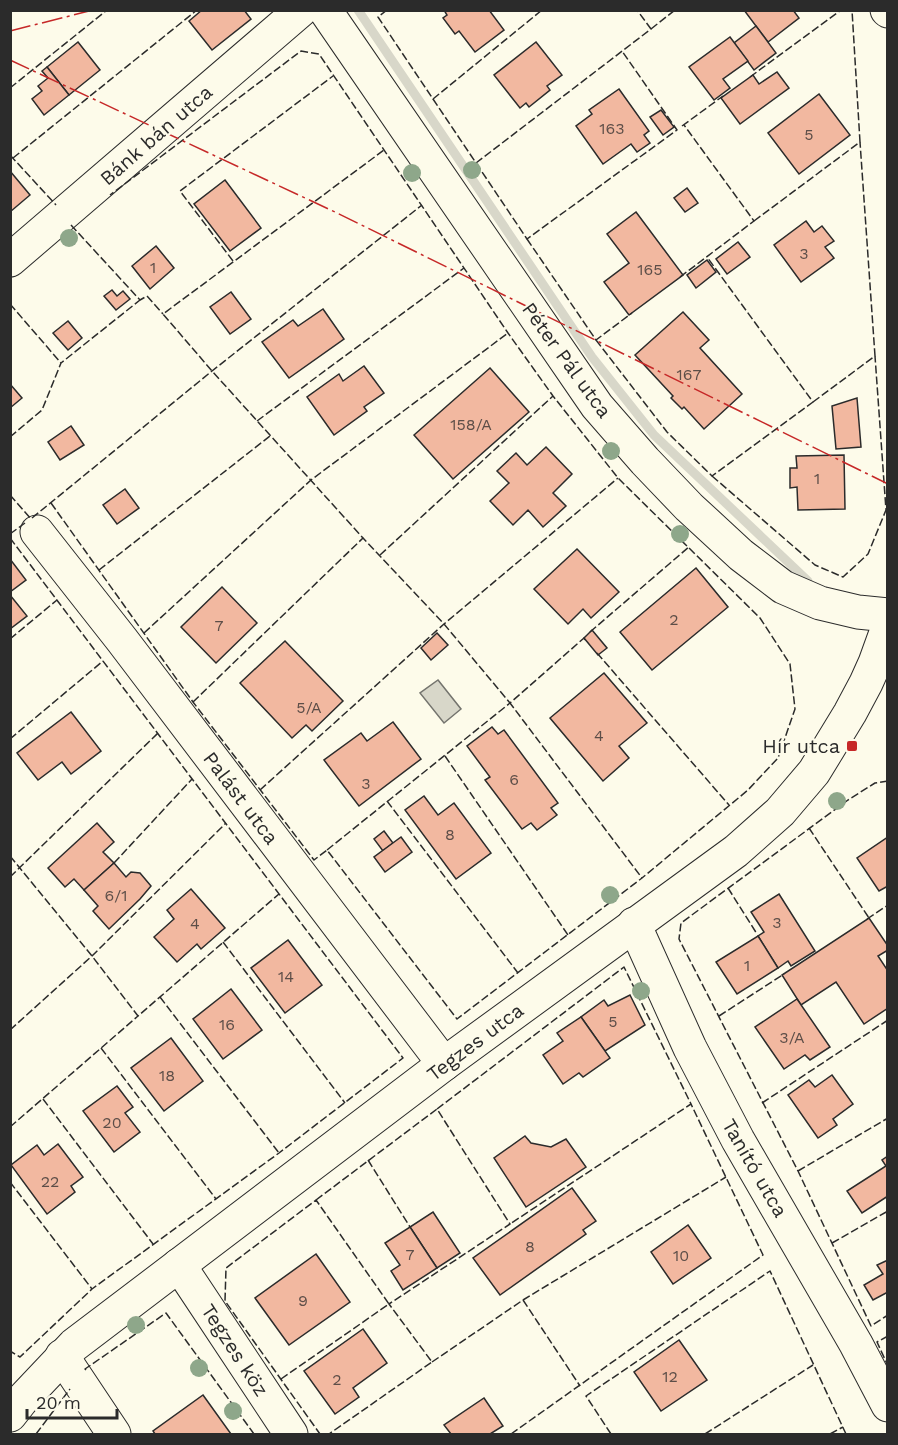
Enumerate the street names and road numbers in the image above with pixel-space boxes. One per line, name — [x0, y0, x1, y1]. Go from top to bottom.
street label: Bánk bán utca — [95, 80, 217, 190]
street label: Péter Pál utca — [517, 298, 617, 422]
street label: Palást utca — [198, 747, 284, 849]
street label: Tegzes utca — [422, 998, 528, 1086]
street label: Tanító utca — [717, 1115, 793, 1221]
street label: Tegzes köz — [196, 1299, 274, 1401]

